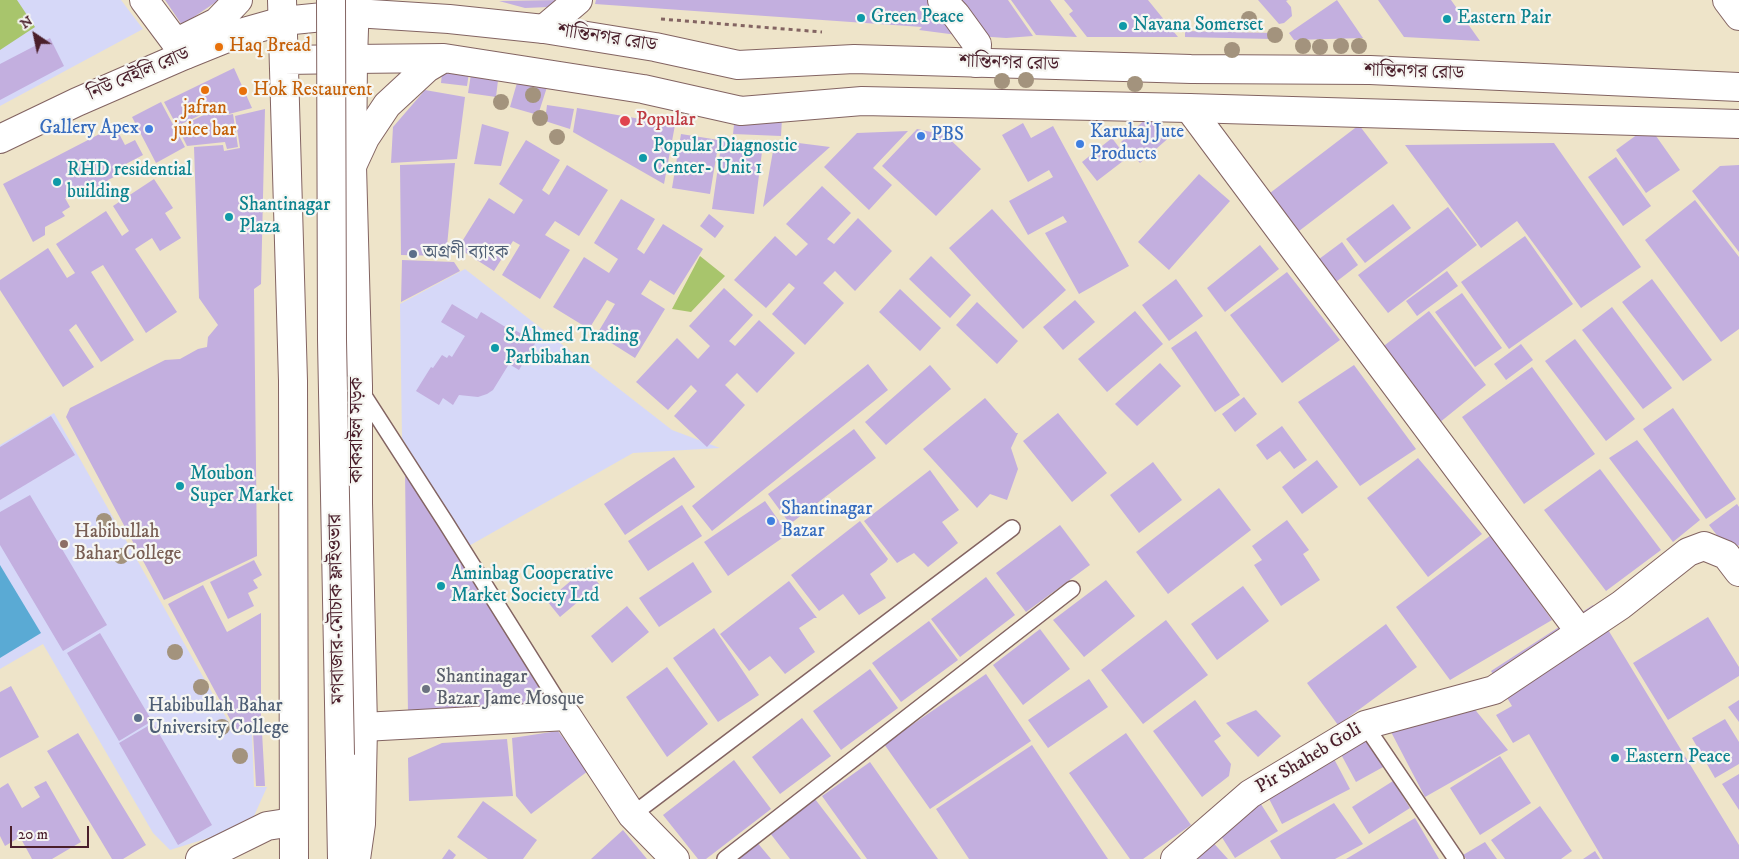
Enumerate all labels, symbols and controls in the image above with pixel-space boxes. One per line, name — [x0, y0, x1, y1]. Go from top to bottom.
place label: Green Peace — [871, 7, 964, 29]
place label: Eastern Pair — [1457, 8, 1551, 30]
north arrow — [10, 10, 60, 60]
text: N — [17, 12, 36, 33]
marker: Green Peace — [855, 12, 867, 24]
marker: Eastern Pair — [1441, 13, 1453, 25]
place label: Navana Somerset — [1133, 15, 1263, 37]
street label: শান্তিনগর রোড — [556, 20, 658, 58]
marker: Navana Somerset — [1117, 20, 1129, 32]
place label: Haq Bread — [229, 36, 311, 58]
marker: Haq Bread — [213, 41, 225, 53]
street label: নিউ বেইলি রোড — [85, 43, 193, 107]
street label: শান্তিনগর রোড — [959, 51, 1059, 77]
street label: শান্তিনগর রোড — [1364, 60, 1464, 86]
place label: Hok Restaurent — [253, 80, 372, 102]
marker: jafran juice bar — [199, 84, 211, 96]
marker: Hok Restaurent — [237, 85, 249, 97]
place label: jafran juice bar — [174, 98, 236, 142]
place label: Popular — [636, 110, 695, 132]
marker: Popular — [618, 114, 632, 128]
place label: Gallery Apex — [39, 118, 139, 140]
place label: Karukaj Jute Products — [1090, 122, 1184, 166]
marker: Gallery Apex — [143, 123, 155, 135]
place label: PBS — [931, 125, 964, 147]
marker: PBS — [915, 130, 927, 142]
place label: Popular Diagnostic Center- Unit 1 — [653, 136, 798, 180]
marker: Karukaj Jute Products — [1074, 138, 1086, 150]
marker: Popular Diagnostic Center- Unit 1 — [637, 152, 649, 164]
place label: RHD residential building — [67, 160, 192, 204]
marker: RHD residential building — [51, 176, 63, 188]
place label: Shantinagar Plaza — [239, 195, 330, 239]
marker: Shantinagar Plaza — [223, 211, 235, 223]
place label: অগ্রণী ব্যাংক — [423, 243, 508, 265]
marker: অগ্রণী ব্যাংক — [407, 248, 419, 260]
place label: S.Ahmed Trading Parbibahan — [505, 326, 639, 370]
marker: S.Ahmed Trading Parbibahan — [489, 342, 501, 354]
street label: কাকরাইল সড়ক — [347, 377, 369, 483]
place label: Moubon Super Market — [190, 464, 293, 508]
marker: Moubon Super Market — [174, 480, 186, 492]
place label: Shantinagar Bazar — [781, 499, 872, 543]
street label: মগবাজার-মৌচাক ফ্লাইওভার — [325, 514, 351, 704]
marker: Shantinagar Bazar — [765, 515, 777, 527]
place label: Habibullah Bahar College — [74, 522, 181, 566]
marker: Habibullah Bahar College — [58, 538, 70, 550]
place label: Aminbag Cooperative Market Society Ltd — [451, 564, 613, 608]
marker: Aminbag Cooperative Market Society Ltd — [435, 580, 447, 592]
place label: Shantinagar Bazar Jame Mosque — [436, 667, 584, 711]
marker: Shantinagar Bazar Jame Mosque — [420, 683, 432, 695]
place label: Habibullah Bahar University College — [148, 696, 289, 740]
marker: Habibullah Bahar University College — [132, 712, 144, 724]
street label: Pir Shaheb Goli — [1252, 719, 1366, 799]
place label: Eastern Peace — [1625, 747, 1731, 769]
marker: Eastern Peace — [1609, 752, 1621, 764]
scale bar — [12, 816, 91, 848]
text: 20 m — [18, 825, 48, 844]

